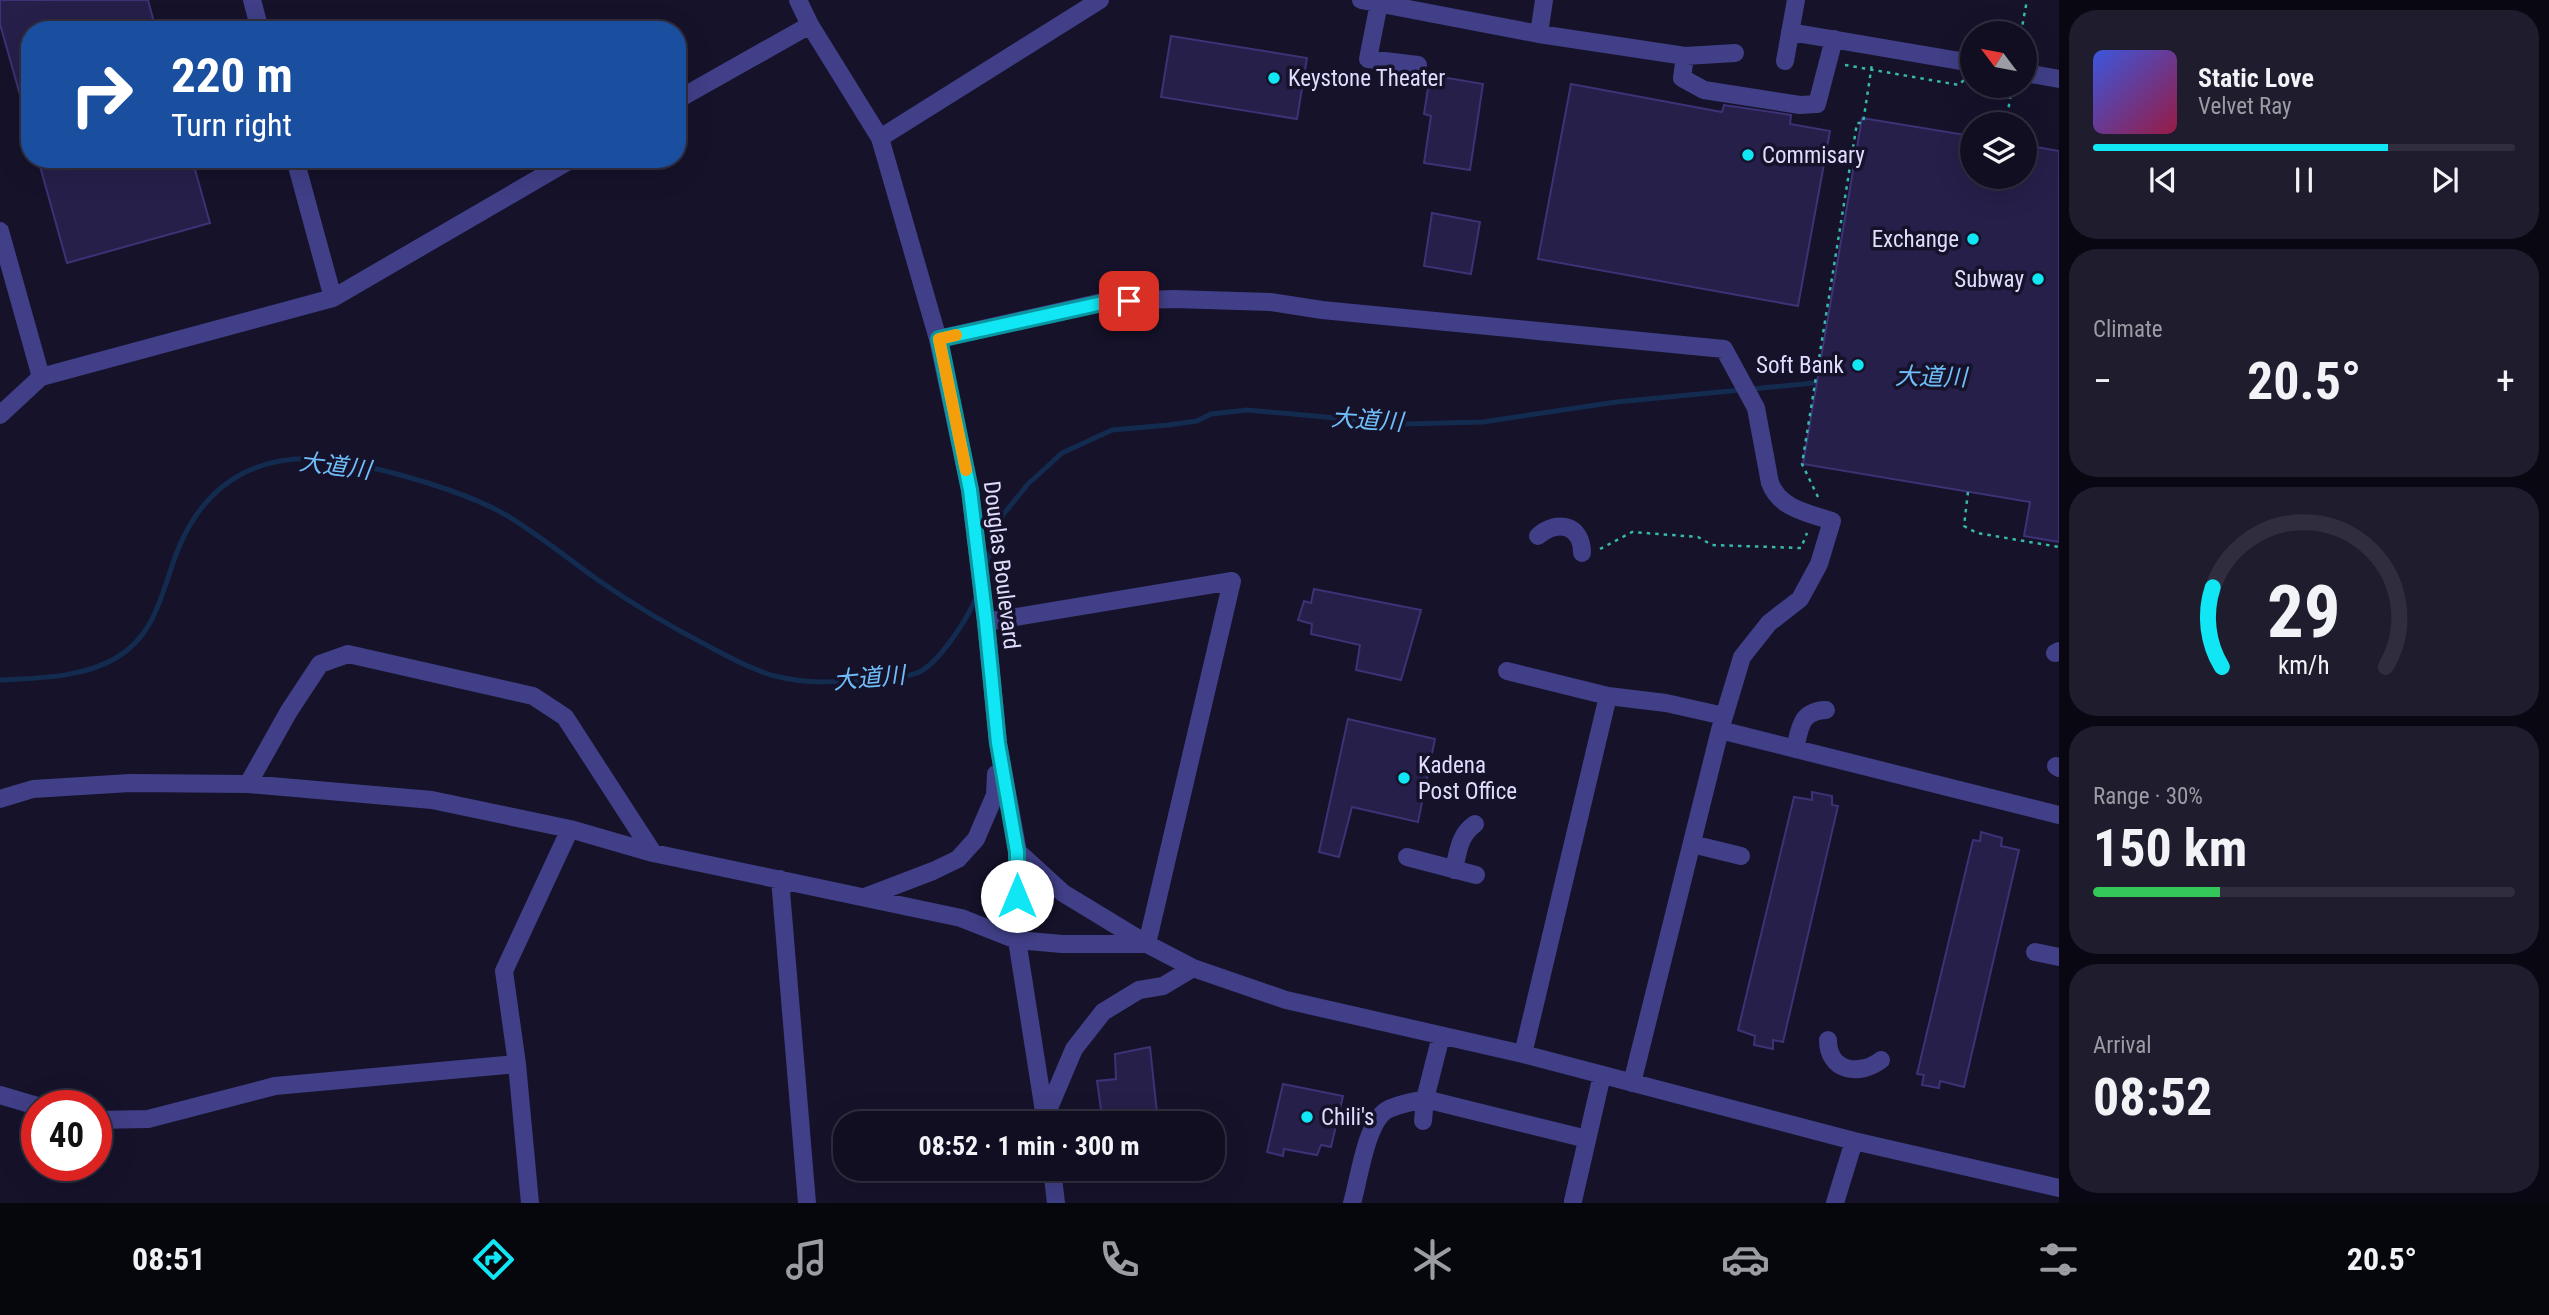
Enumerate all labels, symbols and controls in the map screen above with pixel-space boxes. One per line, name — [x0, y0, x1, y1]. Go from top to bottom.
north arrow — [1960, 21, 2037, 98]
map controls — [1960, 21, 2037, 189]
text: 220 m — [171, 47, 293, 104]
icon: right — [56, 49, 147, 140]
text: Static Love — [2198, 63, 2314, 93]
place label: Keystone Theater — [1288, 65, 1445, 92]
marker: Keystone Theater — [1266, 70, 1282, 86]
text: Velvet Ray — [2198, 93, 2292, 120]
text: Turn right — [171, 106, 292, 144]
button: layers — [1960, 112, 2037, 189]
place label: Commisary — [1762, 142, 1865, 169]
marker: Commisary — [1740, 147, 1756, 163]
icon: previous — [2144, 161, 2182, 199]
icon: pause — [2285, 161, 2323, 199]
icon: next — [2426, 161, 2464, 199]
place label: Exchange — [1872, 226, 1959, 253]
marker: Exchange — [1965, 231, 1981, 247]
place label: Subway — [1954, 266, 2024, 293]
pin — [1099, 271, 1159, 331]
marker: Subway — [2030, 271, 2046, 287]
icon: arrive — [1110, 282, 1148, 320]
text: Climate — [2093, 316, 2163, 343]
text: 20.5° — [2247, 351, 2361, 412]
place label: Soft Bank — [1756, 352, 1845, 379]
marker: Soft Bank — [1850, 357, 1866, 373]
text: − — [2093, 359, 2112, 403]
text: + — [2496, 359, 2515, 403]
water label: 大道川 — [1895, 362, 1970, 392]
water label: 大道川 — [1330, 404, 1407, 437]
water label: 大道川 — [298, 448, 375, 485]
street label: Douglas Boulevard — [978, 479, 1025, 651]
text: 29 — [2267, 570, 2341, 656]
text: km/h — [2278, 651, 2330, 680]
water label: 大道川 — [832, 661, 909, 695]
place label: Kadena Post Office — [1418, 752, 1517, 805]
marker: Kadena Post Office — [1396, 770, 1412, 786]
text: Range · 30% — [2093, 783, 2203, 810]
text: 150 km — [2093, 818, 2247, 879]
position arrow — [980, 859, 1054, 933]
text: Arrival — [2093, 1032, 2152, 1059]
text: 08:52 — [2093, 1067, 2212, 1128]
speed limit sign: 40 — [21, 1090, 112, 1181]
place label: Chili's — [1321, 1104, 1375, 1131]
marker: Chili's — [1299, 1109, 1315, 1125]
text: 08:52 · 1 min · 300 m — [919, 1131, 1139, 1161]
icon: directions — [469, 1235, 518, 1284]
icon: music — [782, 1235, 831, 1284]
icon: phone — [1095, 1235, 1144, 1284]
icon: climate — [1408, 1235, 1457, 1284]
icon: car — [1721, 1235, 1770, 1284]
icon: filters — [2034, 1235, 2083, 1284]
text: 08:51 — [132, 1240, 205, 1278]
text: 20.5° — [2347, 1240, 2417, 1278]

